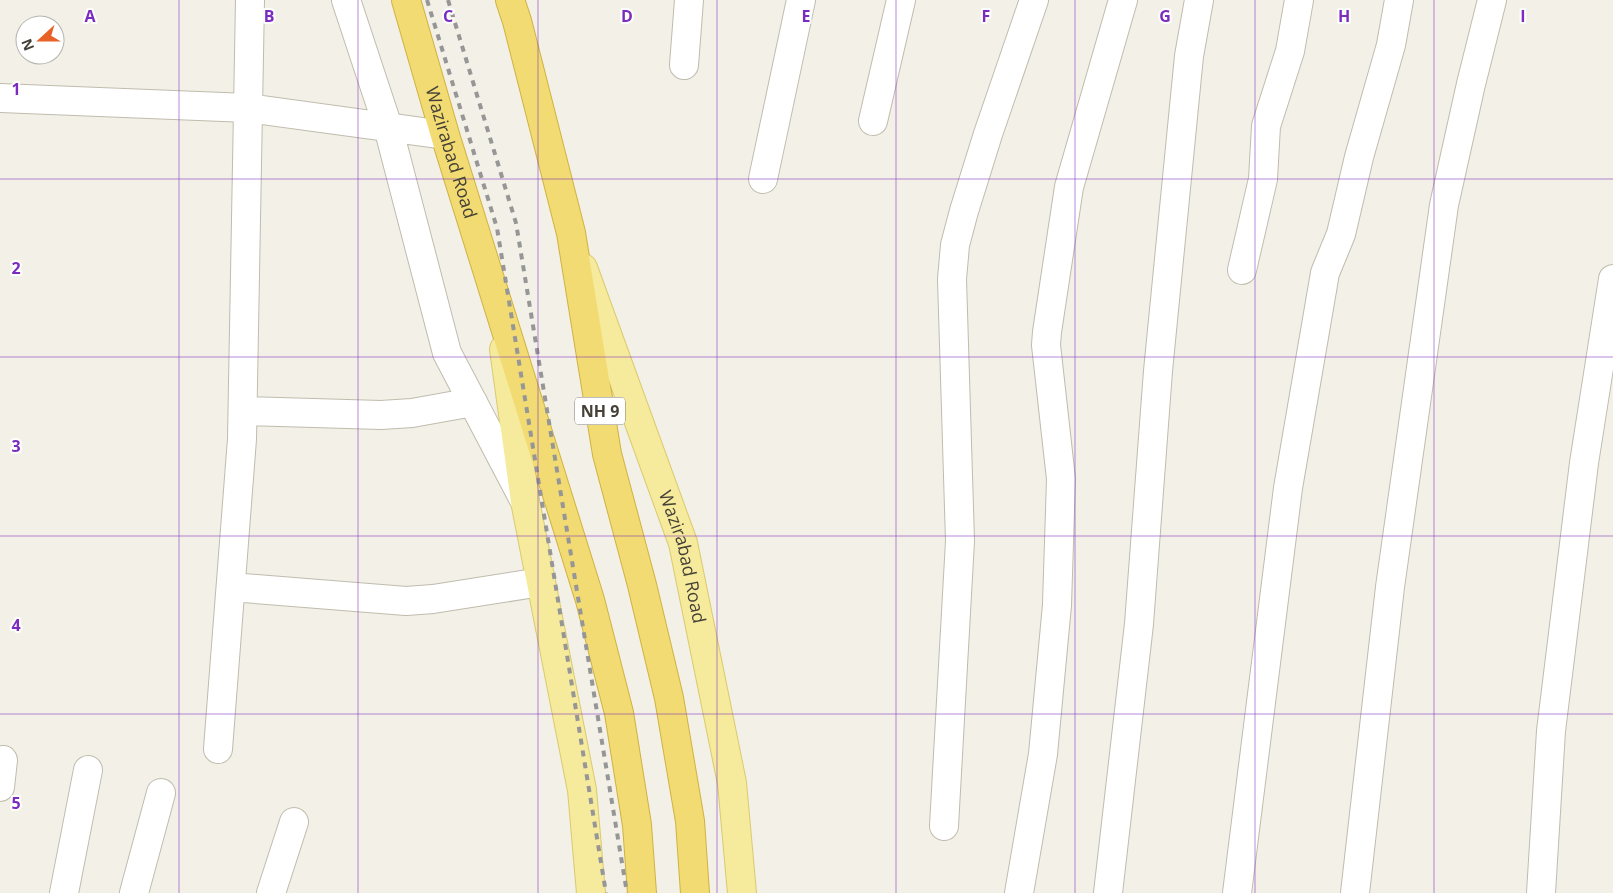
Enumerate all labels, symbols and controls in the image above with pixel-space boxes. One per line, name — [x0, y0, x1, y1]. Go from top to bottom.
text: A — [84, 5, 96, 27]
text: B — [264, 5, 274, 27]
text: C — [443, 5, 453, 27]
text: D — [621, 5, 633, 27]
text: E — [802, 5, 811, 27]
text: F — [982, 5, 990, 27]
text: G — [1159, 5, 1171, 27]
text: H — [1338, 5, 1350, 27]
text: I — [1520, 5, 1526, 27]
north arrow — [15, 15, 65, 65]
text: N — [16, 36, 38, 54]
text: 1 — [11, 78, 21, 100]
street label: Wazirabad Road — [421, 83, 483, 221]
text: 2 — [11, 257, 21, 279]
road number: NH 9 — [575, 398, 625, 424]
text: 3 — [11, 435, 21, 457]
street label: Wazirabad Road — [654, 487, 712, 625]
text: 4 — [11, 614, 21, 636]
text: 5 — [11, 792, 21, 814]

